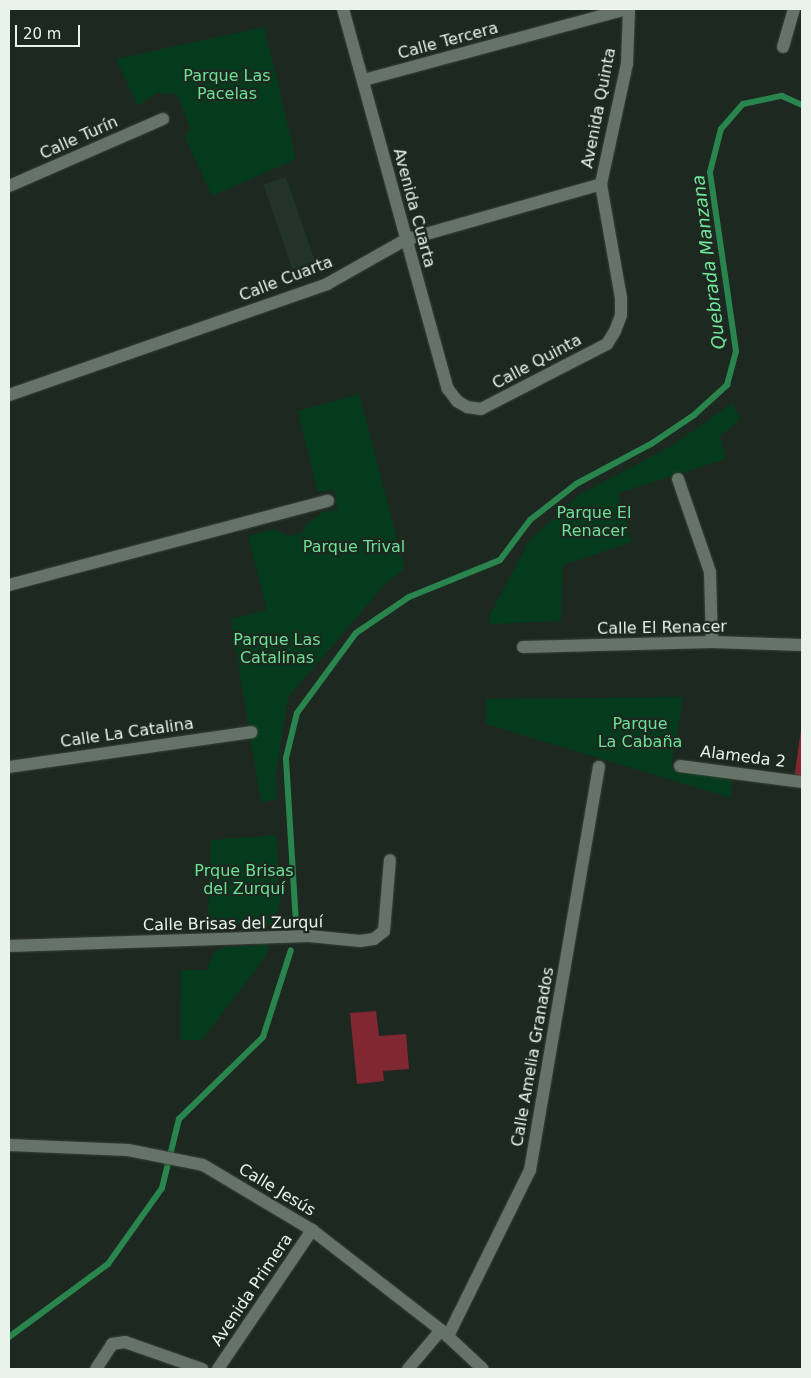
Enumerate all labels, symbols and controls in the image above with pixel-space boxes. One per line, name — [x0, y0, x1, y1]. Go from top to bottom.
scale bar — [18, 15, 82, 47]
street label: Calle Tercera — [396, 18, 500, 64]
text: 20 m — [23, 25, 61, 43]
street label: Avenida Quinta — [578, 46, 620, 170]
park label: Parque Las Pacelas — [183, 66, 271, 104]
street label: Calle Turín — [37, 112, 121, 164]
street label: Avenida Cuarta — [389, 146, 439, 270]
water label: Quebrada Manzana — [688, 174, 730, 350]
street label: Calle Cuarta — [237, 252, 335, 306]
street label: Calle Quinta — [489, 330, 585, 394]
park label: Parque El Renacer — [557, 503, 631, 541]
park label: Parque Trival — [303, 537, 405, 557]
street label: Calle El Renacer — [597, 617, 727, 639]
park label: Parque Las Catalinas — [233, 630, 321, 668]
street label: Calle La Catalina — [59, 714, 195, 752]
park label: Parque La Cabaña — [598, 714, 682, 752]
street label: Alameda 2 — [699, 742, 787, 772]
park label: Prque Brisas del Zurquí — [194, 861, 294, 899]
street label: Calle Brisas del Zurquí — [143, 913, 323, 935]
street label: Calle Amelia Granados — [508, 966, 558, 1148]
street label: Calle Jesús — [235, 1160, 319, 1220]
street label: Avenida Primera — [207, 1230, 297, 1350]

